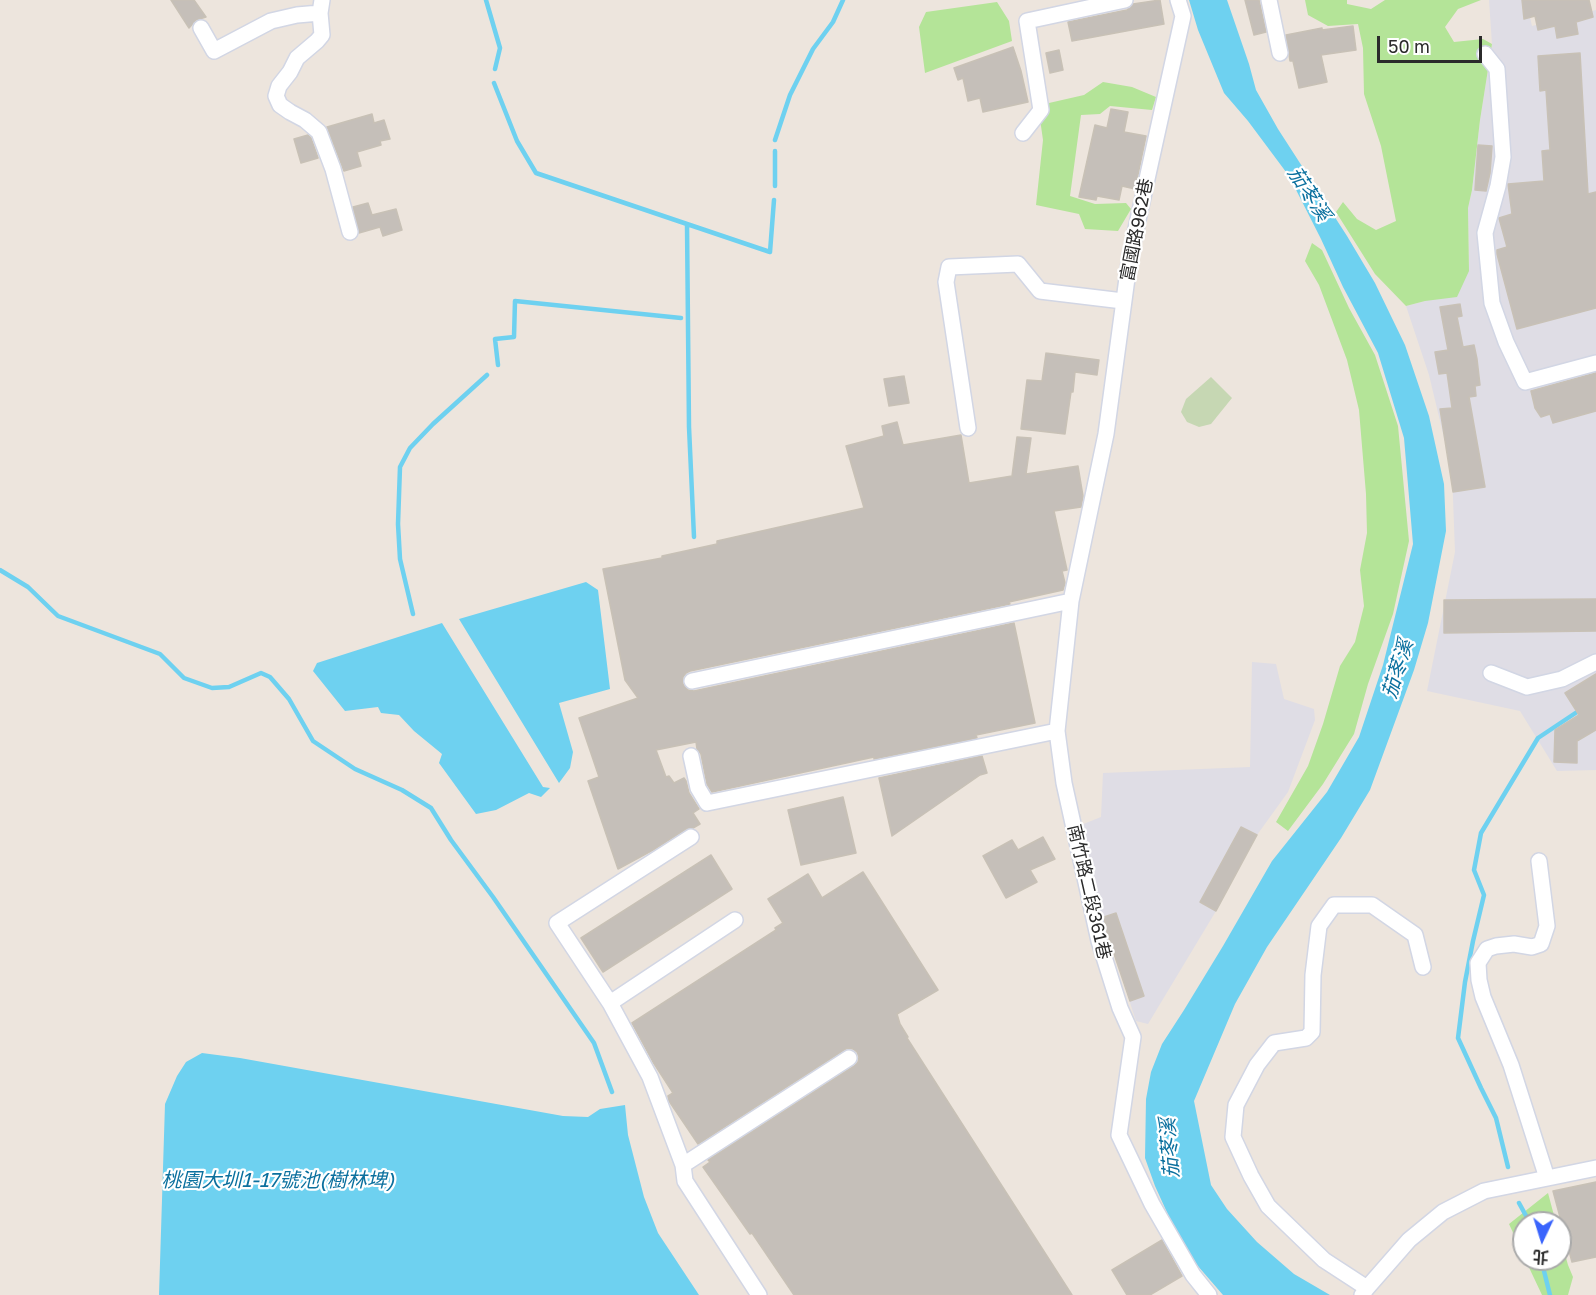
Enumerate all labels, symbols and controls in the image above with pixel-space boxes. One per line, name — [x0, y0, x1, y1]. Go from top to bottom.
scale bar — [1380, 24, 1485, 62]
text: 50 m — [1388, 35, 1430, 57]
water label: 茄苳溪 — [1283, 162, 1335, 226]
street label: 富國路962巷 — [1116, 177, 1158, 283]
water label: 茄苳溪 — [1378, 637, 1418, 701]
street label: 南竹路二段361巷 — [1063, 822, 1115, 962]
water label: 茄苳溪 — [1156, 1117, 1184, 1179]
water label: 桃園大圳1-17號池(樹林埤) — [162, 1169, 394, 1193]
north arrow — [1512, 1211, 1572, 1271]
text: 北 — [1532, 1246, 1550, 1267]

